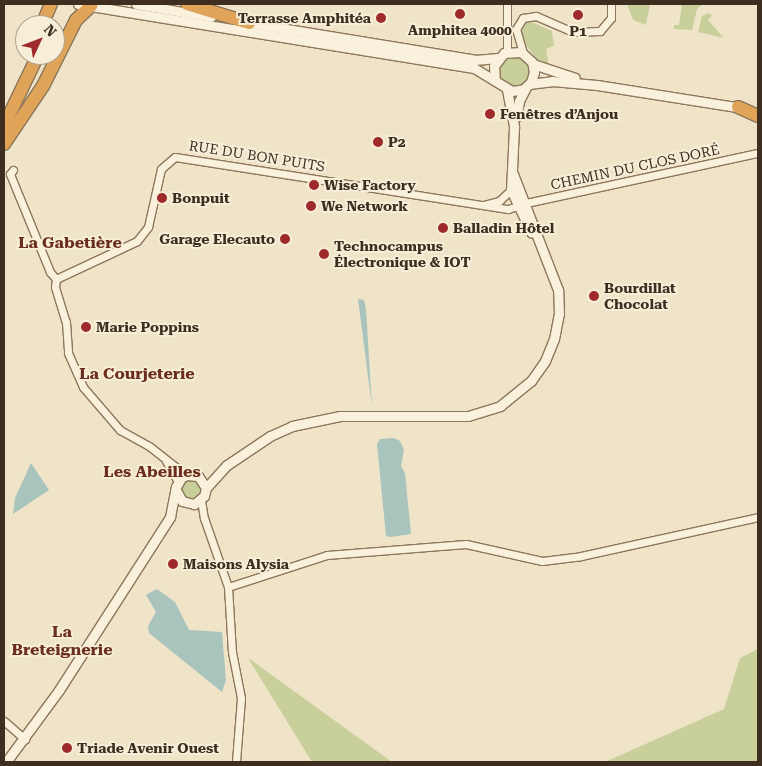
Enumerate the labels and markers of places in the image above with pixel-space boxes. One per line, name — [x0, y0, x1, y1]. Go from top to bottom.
marker: Amphitea 4000 — [454, 8, 466, 20]
marker: P1 — [572, 9, 584, 21]
place label: Terrasse Amphitéa — [238, 10, 371, 26]
marker: Terrasse Amphitéa — [375, 12, 387, 24]
place label: Amphitea 4000 — [408, 22, 512, 38]
place label: P1 — [569, 23, 587, 39]
place label: Fenêtres d’Anjou — [500, 106, 618, 122]
marker: Fenêtres d’Anjou — [484, 108, 496, 120]
place label: P2 — [388, 134, 406, 150]
marker: P2 — [372, 136, 384, 148]
place label: Wise Factory — [324, 177, 416, 193]
marker: Wise Factory — [308, 179, 320, 191]
place label: Bonpuit — [172, 190, 230, 206]
marker: Bonpuit — [156, 192, 168, 204]
place label: We Network — [321, 198, 408, 214]
marker: We Network — [305, 200, 317, 212]
place label: Balladin Hôtel — [453, 220, 554, 236]
marker: Balladin Hôtel — [437, 222, 449, 234]
place label: Garage Elecauto — [159, 231, 275, 247]
marker: Garage Elecauto — [279, 233, 291, 245]
place label: Technocampus Électronique & IOT — [334, 238, 471, 270]
marker: Technocampus Électronique & IOT — [318, 248, 330, 260]
place label: Bourdillat Chocolat — [604, 280, 676, 312]
marker: Bourdillat Chocolat — [588, 290, 600, 302]
place label: Marie Poppins — [96, 319, 199, 335]
marker: Marie Poppins — [80, 321, 92, 333]
place label: Maisons Alysia — [183, 556, 289, 572]
marker: Maisons Alysia — [167, 558, 179, 570]
place label: Triade Avenir Ouest — [77, 740, 219, 756]
marker: Triade Avenir Ouest — [61, 742, 73, 754]

